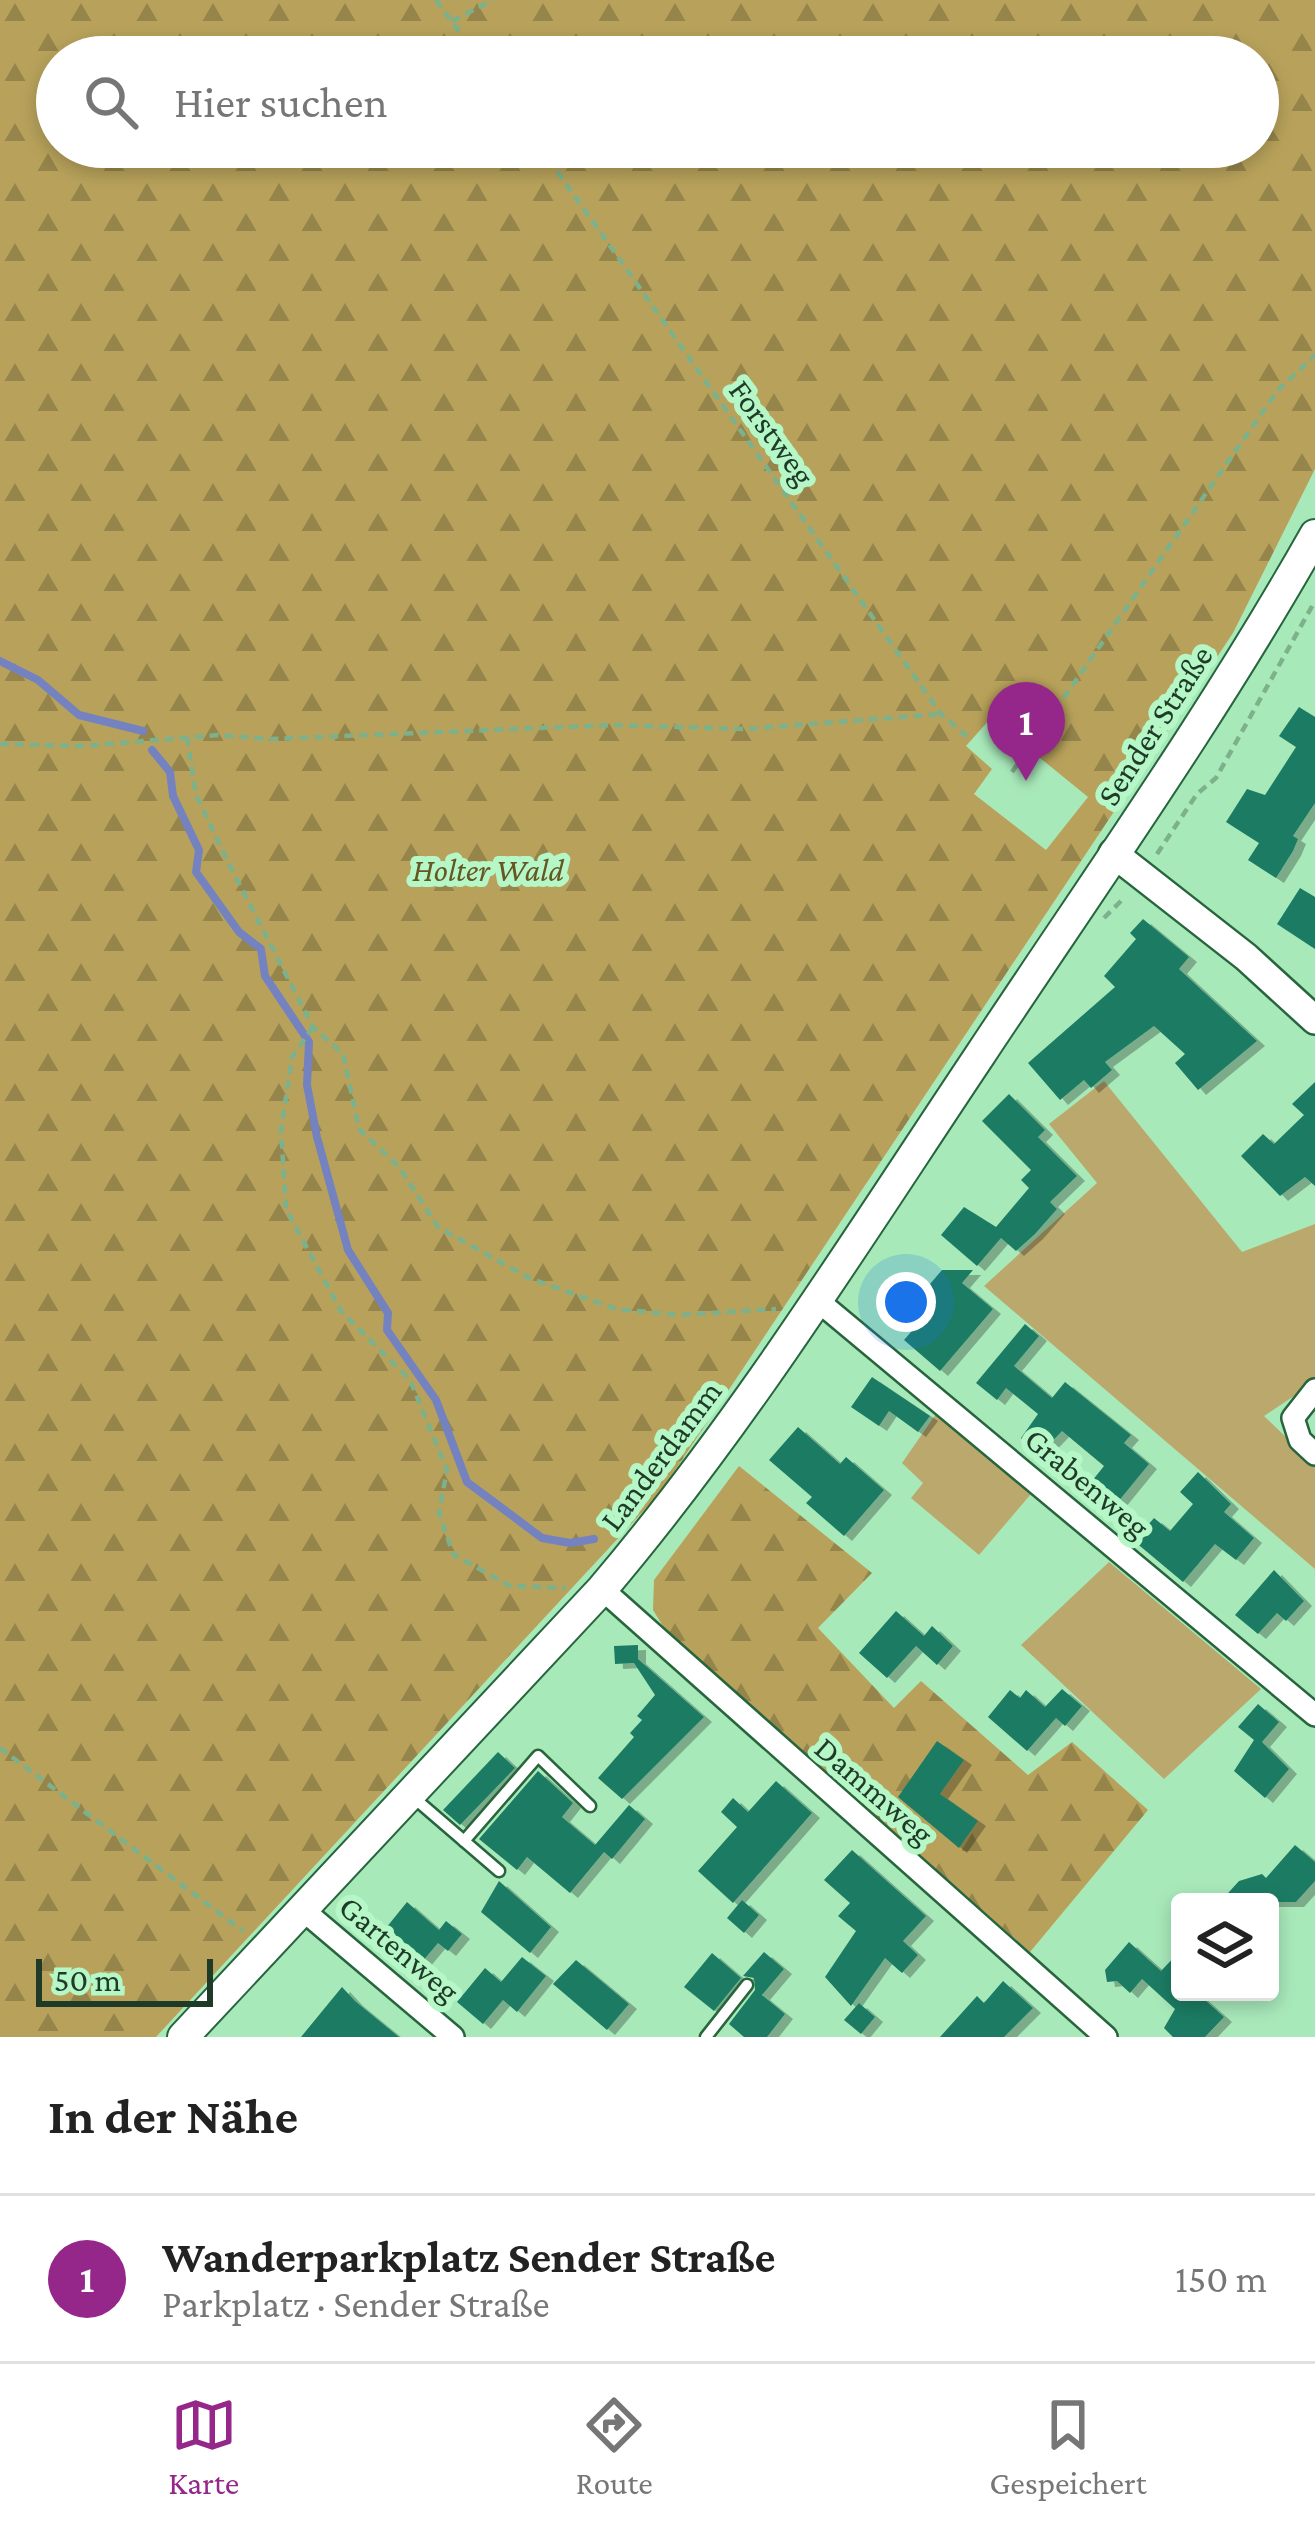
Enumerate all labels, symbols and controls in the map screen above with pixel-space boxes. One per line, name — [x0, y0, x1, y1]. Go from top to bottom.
search box — [36, 36, 1279, 168]
icon: search — [78, 69, 144, 135]
text: Hier suchen — [174, 77, 388, 127]
street label: Forstweg — [722, 372, 823, 492]
street label: Sender Straße — [1089, 638, 1220, 812]
pin: 1 — [987, 682, 1065, 781]
park label: Holter Wald — [412, 851, 565, 888]
your location — [876, 1272, 936, 1332]
street label: Landerdamm — [592, 1373, 729, 1538]
street label: Grabenweg — [1018, 1420, 1157, 1545]
street label: Dammweg — [808, 1729, 941, 1852]
street label: Gartenweg — [332, 1888, 467, 2009]
map controls — [1171, 1893, 1279, 2001]
button: layers — [1171, 1893, 1279, 2001]
scale bar — [36, 1953, 213, 2006]
text: 50 m — [54, 1961, 121, 1998]
text: In der Nähe — [48, 2087, 298, 2144]
text: Wanderparkplatz Sender Straße — [162, 2232, 775, 2282]
text: 1 — [80, 2257, 94, 2300]
text: 150 m — [1175, 2257, 1267, 2300]
text: Parkplatz · Sender Straße — [162, 2282, 550, 2325]
tab: Karte — [168, 2392, 239, 2501]
tab: Route — [576, 2392, 653, 2501]
tab: Gespeichert — [989, 2392, 1147, 2501]

